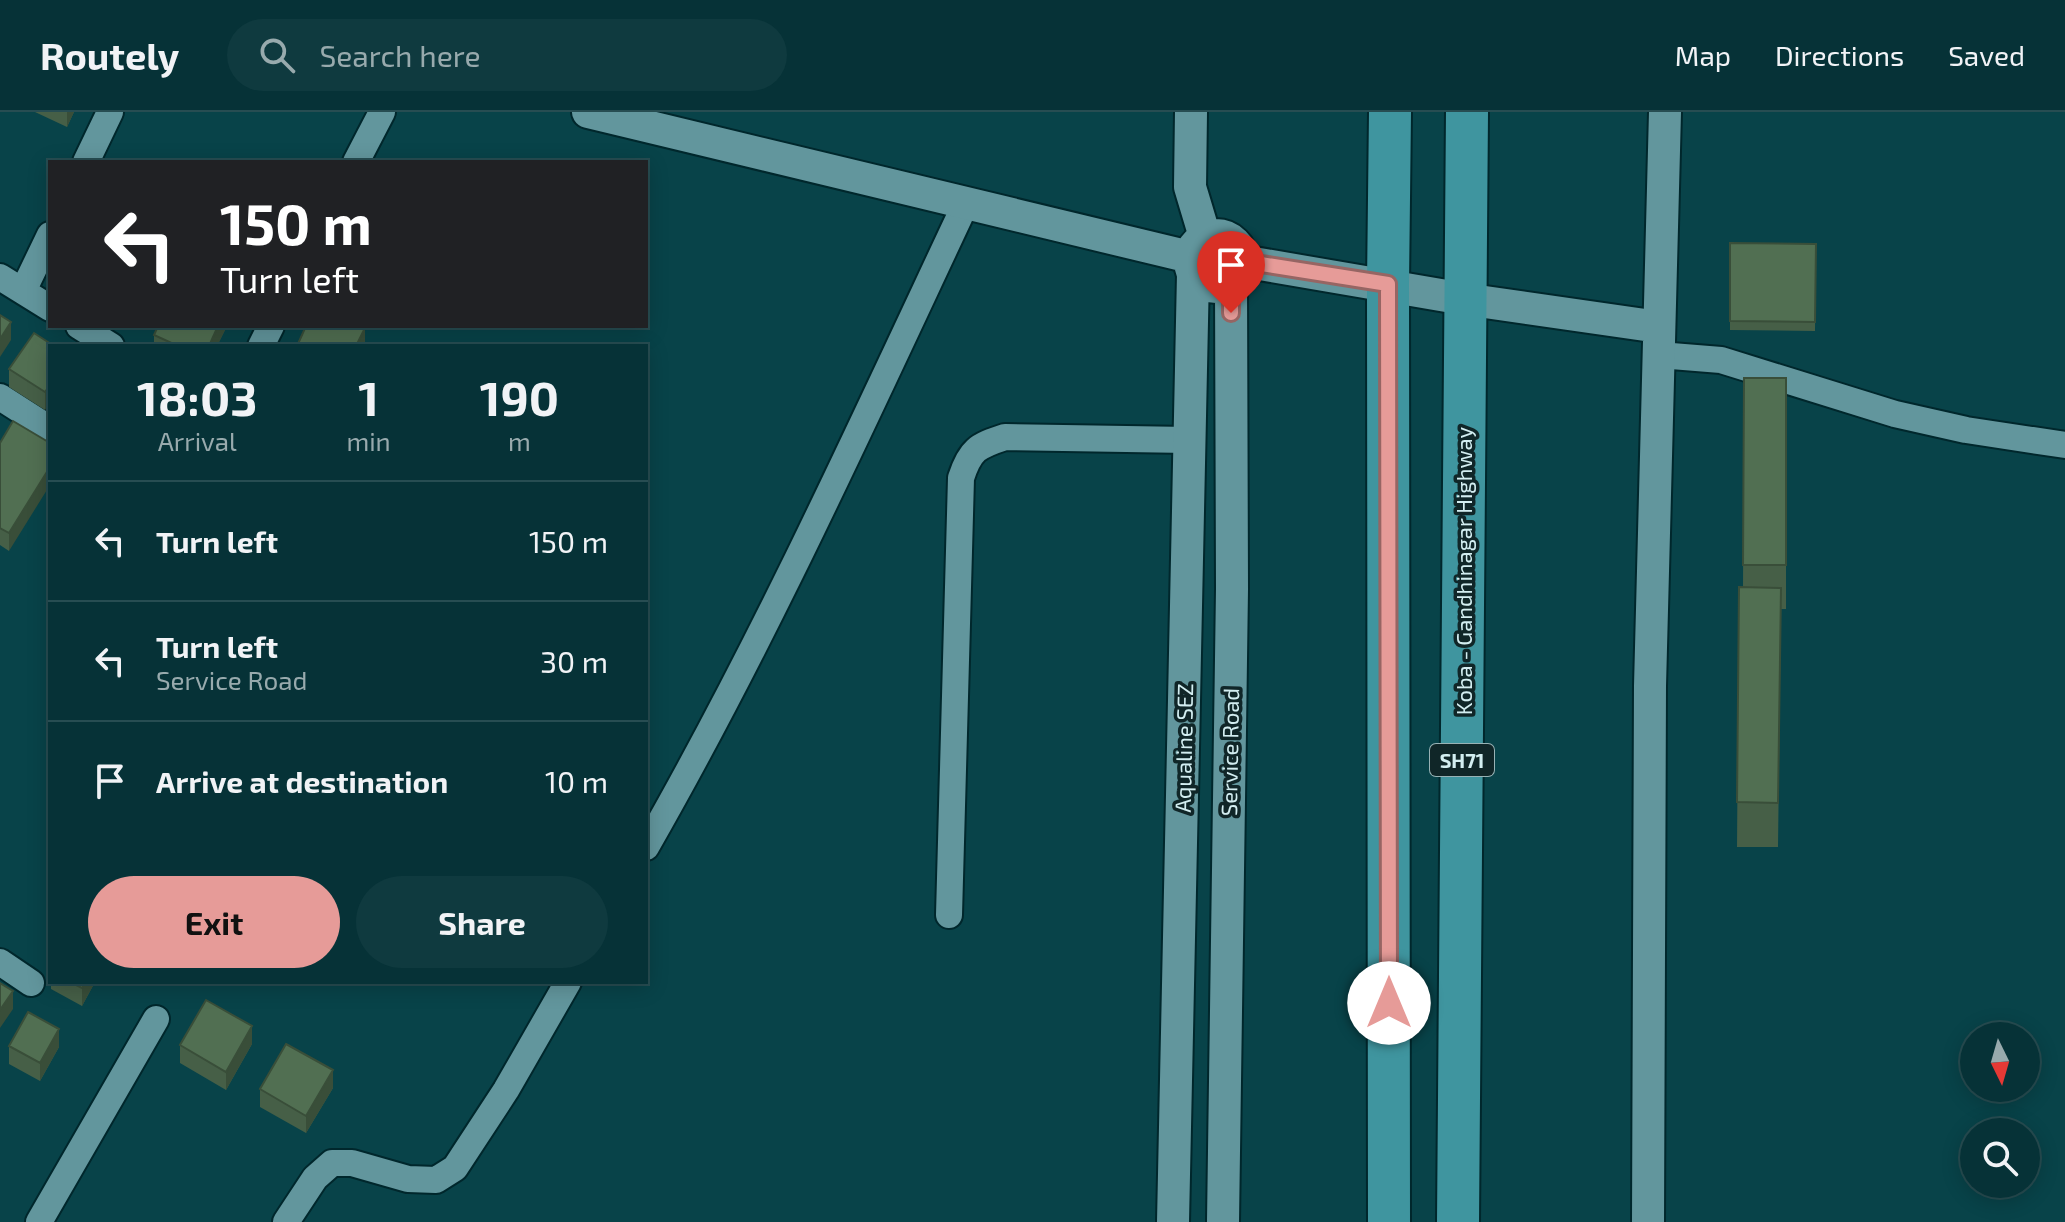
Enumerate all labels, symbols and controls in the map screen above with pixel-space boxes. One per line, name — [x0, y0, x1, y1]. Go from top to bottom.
search box — [227, 19, 787, 91]
text: Routely — [40, 32, 179, 78]
icon: search — [255, 33, 299, 77]
text: Search here — [319, 37, 481, 73]
text: Map — [1675, 38, 1731, 72]
text: Directions — [1775, 38, 1904, 72]
text: Saved — [1948, 38, 2025, 72]
text: 150 m — [220, 189, 372, 256]
icon: left — [88, 192, 192, 296]
pin — [1197, 231, 1265, 313]
icon: arrive — [1209, 243, 1253, 287]
text: Turn left — [220, 257, 359, 300]
text: 18:03 — [137, 368, 257, 426]
text: 1 — [358, 368, 379, 426]
text: 190 — [480, 368, 559, 426]
text: Arrival — [158, 425, 237, 456]
text: min — [346, 425, 391, 456]
text: m — [508, 425, 531, 456]
street label: Koba - Gandhinagar Highway — [1450, 426, 1476, 715]
icon: left — [88, 519, 132, 563]
text: Turn left — [156, 523, 278, 559]
text: 150 m — [529, 523, 608, 559]
text: Turn left — [156, 628, 278, 664]
icon: left — [88, 639, 132, 683]
text: 30 m — [540, 643, 608, 679]
text: Service Road — [156, 664, 307, 695]
street label: Aqualine SEZ — [1169, 683, 1197, 813]
street label: Service Road — [1215, 688, 1243, 816]
road number: SH71 — [1430, 744, 1494, 776]
icon: arrive — [88, 759, 132, 803]
text: Arrive at destination — [156, 763, 448, 799]
text: 10 m — [545, 763, 608, 799]
button: Exit — [88, 876, 340, 968]
button: Share — [356, 876, 608, 968]
position arrow — [1347, 961, 1431, 1045]
north arrow — [1960, 1022, 2040, 1102]
map controls — [1960, 1022, 2040, 1198]
button: search — [1960, 1118, 2040, 1198]

